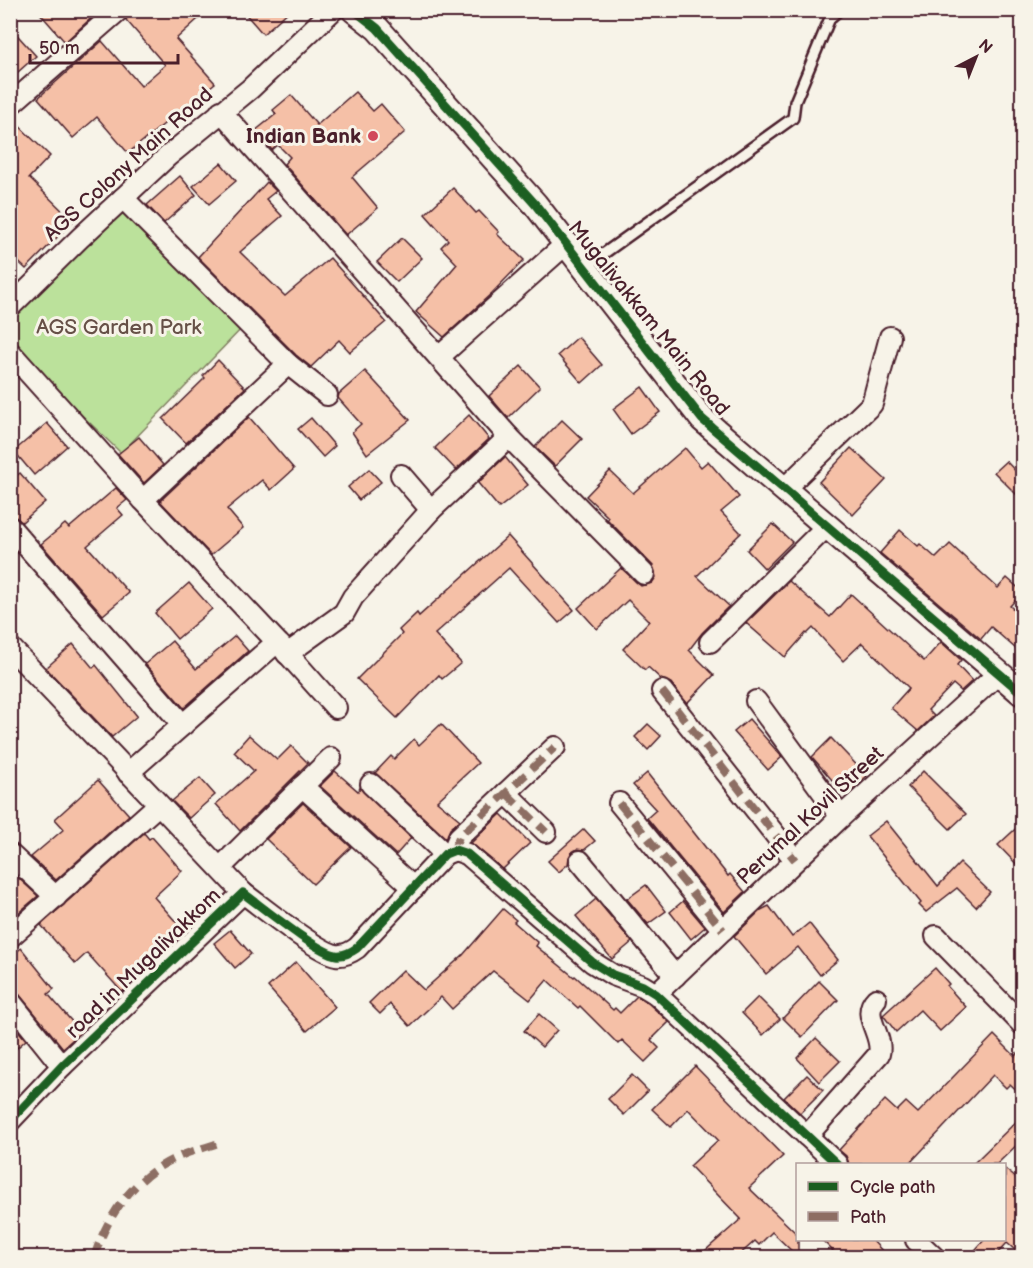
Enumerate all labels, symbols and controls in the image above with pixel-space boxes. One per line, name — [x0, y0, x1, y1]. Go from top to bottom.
scale bar — [30, 27, 178, 65]
north arrow — [946, 27, 1006, 87]
text: N — [974, 36, 996, 58]
text: 50 m — [39, 38, 80, 59]
street label: AGS Colony Main Road — [39, 82, 218, 247]
place label: Indian Bank — [246, 124, 361, 149]
marker: Indian Bank — [366, 129, 380, 143]
street label: Mugalivakkam Main Road — [562, 216, 735, 421]
park label: AGS Garden Park — [36, 315, 202, 340]
street label: Perumal Kovil Street — [732, 741, 889, 890]
street label: road in Mugalivakkom — [61, 883, 226, 1044]
legend — [796, 1163, 1006, 1241]
text: Cycle path — [850, 1177, 936, 1198]
text: Path — [850, 1207, 886, 1228]

